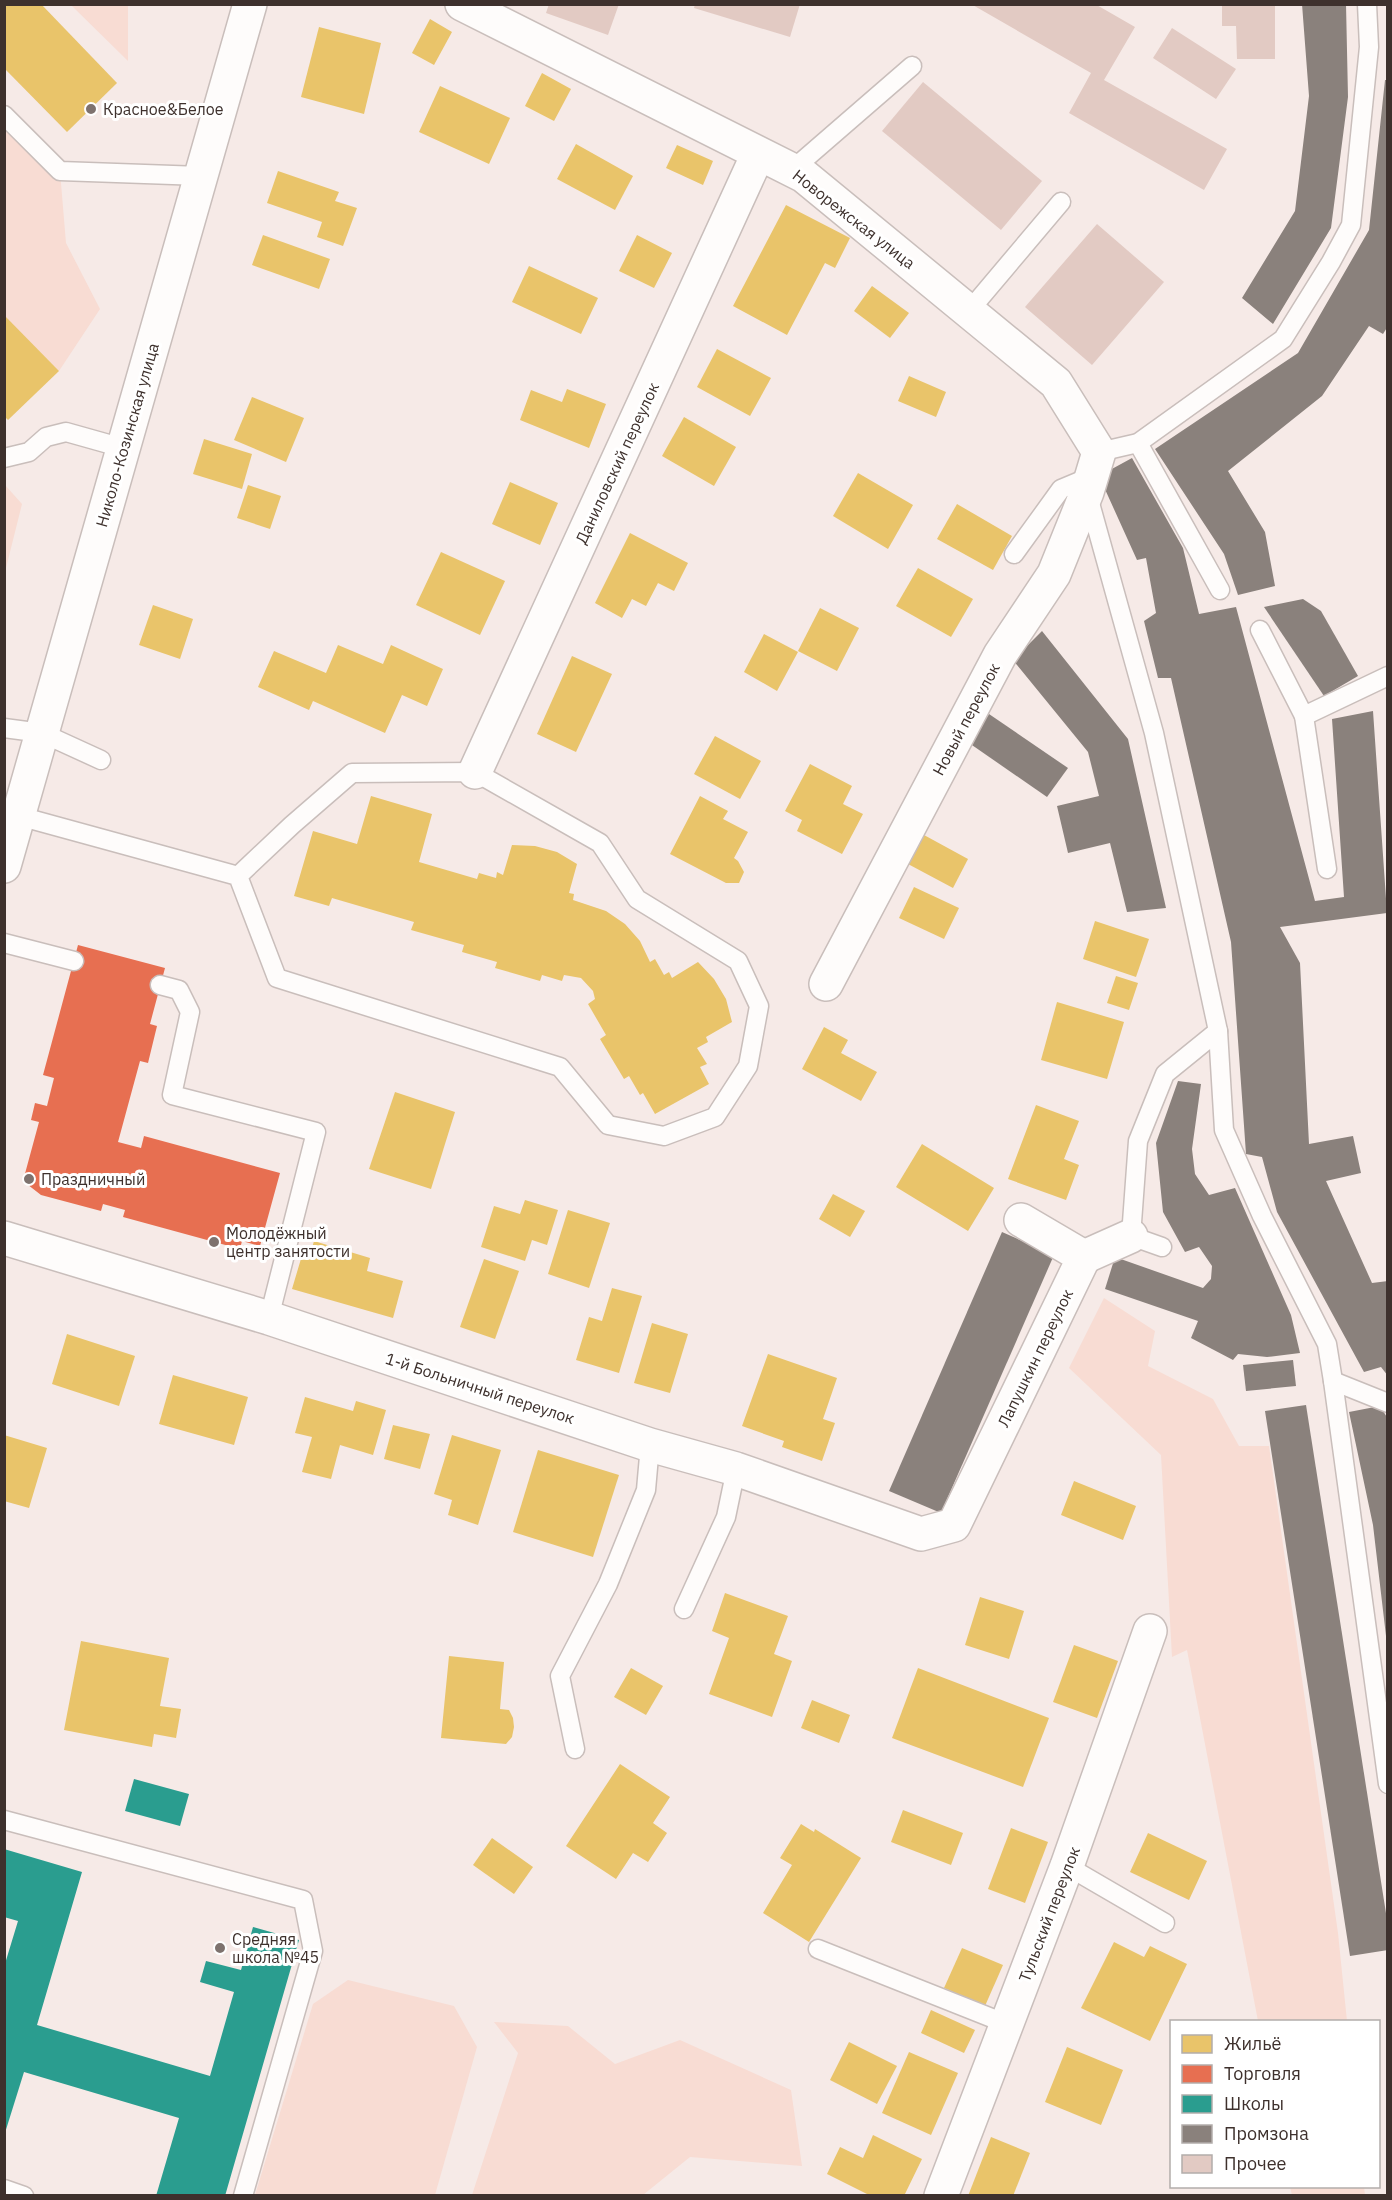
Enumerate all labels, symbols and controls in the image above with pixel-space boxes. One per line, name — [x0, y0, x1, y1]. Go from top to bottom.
place label: Красное&Белое — [103, 99, 224, 119]
marker: Красное&Белое — [84, 102, 98, 116]
street label: Новорежская улица — [789, 165, 920, 273]
street label: Николо-Козинская улица — [91, 340, 163, 529]
street label: Даниловский переулок — [571, 379, 663, 547]
street label: Новый переулок — [928, 659, 1004, 779]
place label: Праздничный — [41, 1169, 145, 1189]
marker: Праздничный — [22, 1172, 36, 1186]
place label: Молодёжный центр занятости — [226, 1223, 350, 1261]
marker: Молодёжный центр занятости — [207, 1235, 221, 1249]
street label: Лапушкин переулок — [993, 1285, 1077, 1430]
street label: 1-й Больничный переулок — [383, 1348, 577, 1428]
street label: Тульский переулок — [1014, 1843, 1084, 1985]
place label: Средняя школа №45 — [232, 1929, 319, 1967]
marker: Средняя школа №45 — [213, 1941, 227, 1955]
legend — [1170, 2020, 1380, 2188]
text: Жильё — [1224, 2032, 1282, 2055]
text: Торговля — [1224, 2062, 1301, 2085]
text: Школы — [1224, 2092, 1284, 2115]
text: Промзона — [1224, 2122, 1309, 2145]
text: Прочее — [1224, 2152, 1287, 2175]

